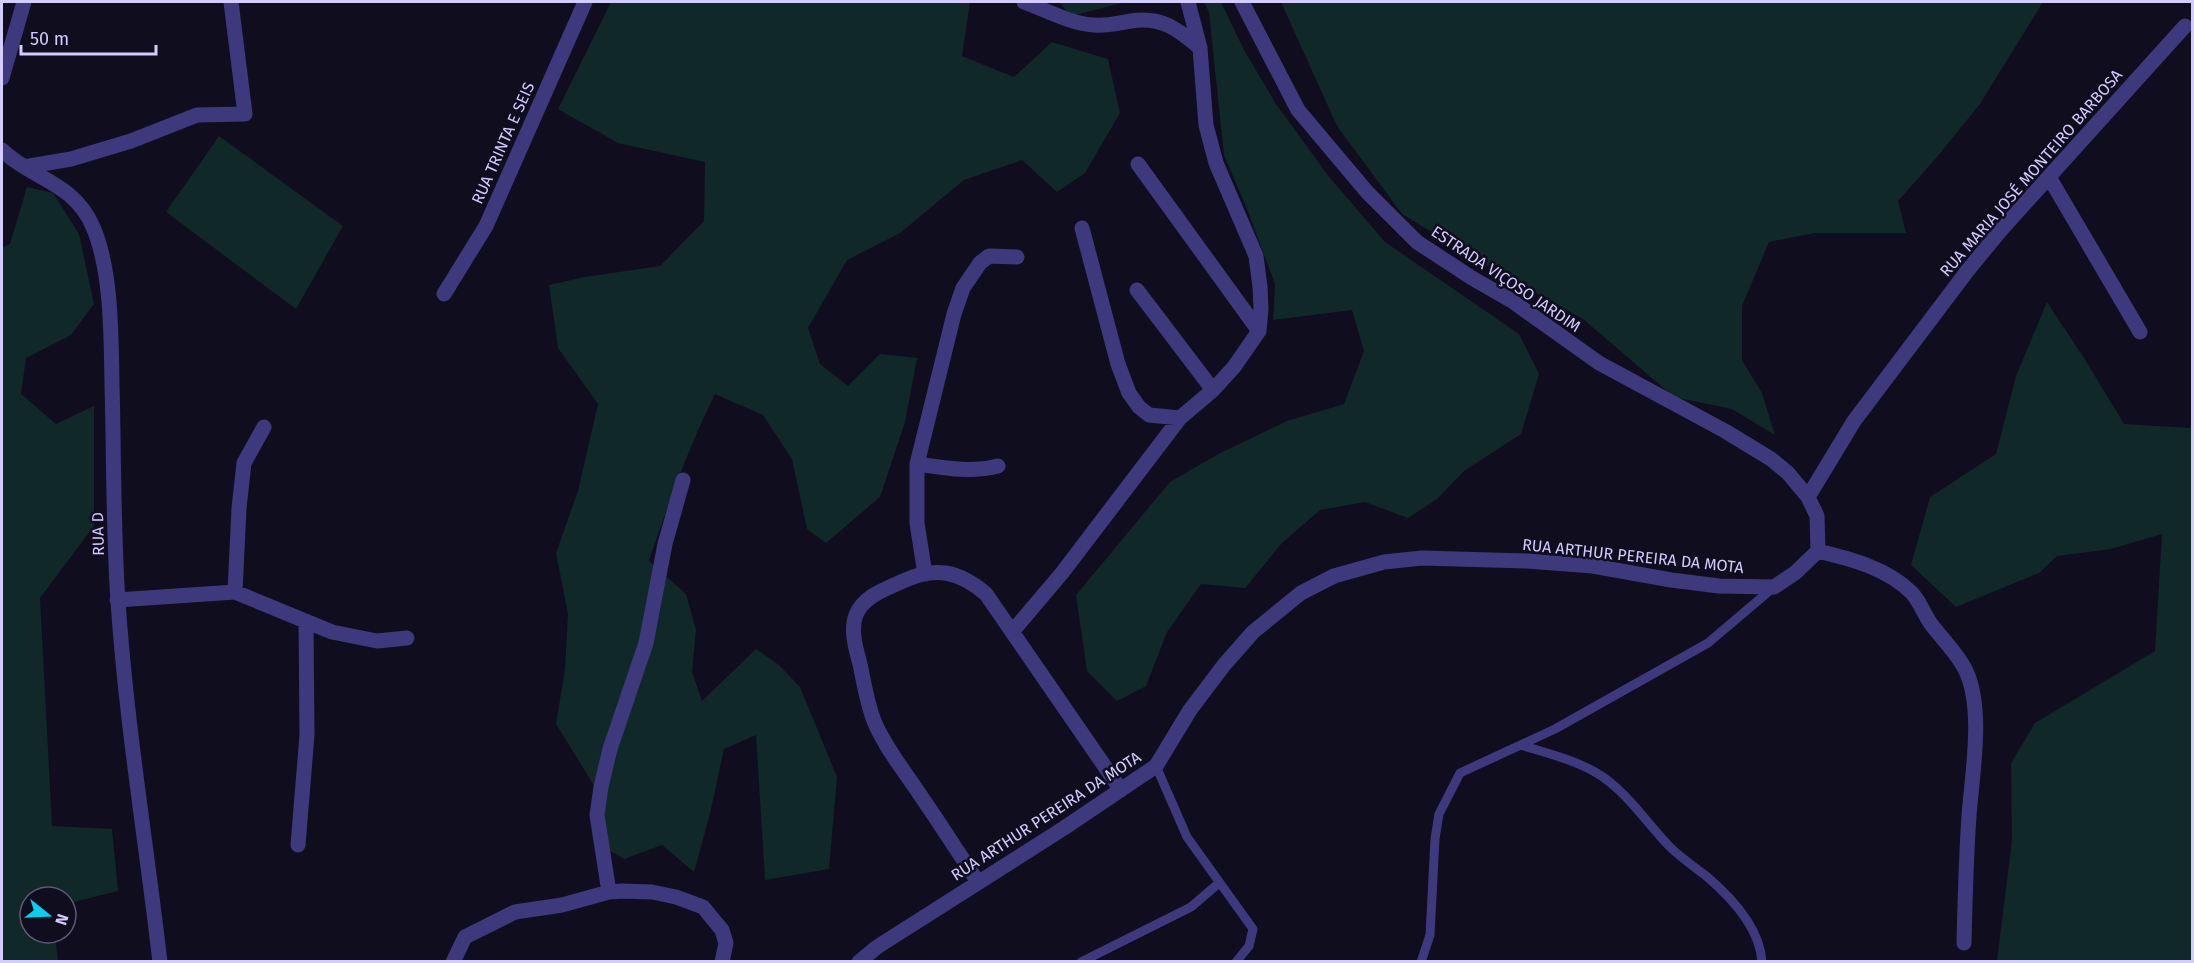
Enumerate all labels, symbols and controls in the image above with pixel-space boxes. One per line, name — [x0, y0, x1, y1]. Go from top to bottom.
scale bar — [21, 18, 156, 56]
text: 50 m — [30, 28, 69, 50]
street label: RUA MARIA JOSÉ MONTEIRO BARBOSA — [1935, 64, 2127, 280]
street label: RUA TRINTA E SEIS — [468, 79, 539, 207]
street label: ESTRADA VIÇOSO JARDIM — [1427, 222, 1584, 337]
street label: RUA D — [88, 512, 108, 556]
street label: RUA ARTHUR PEREIRA DA MOTA — [1521, 535, 1745, 577]
street label: RUA ARTHUR PEREIRA DA MOTA — [948, 747, 1145, 885]
north arrow — [18, 885, 78, 945]
text: N — [51, 912, 72, 927]

